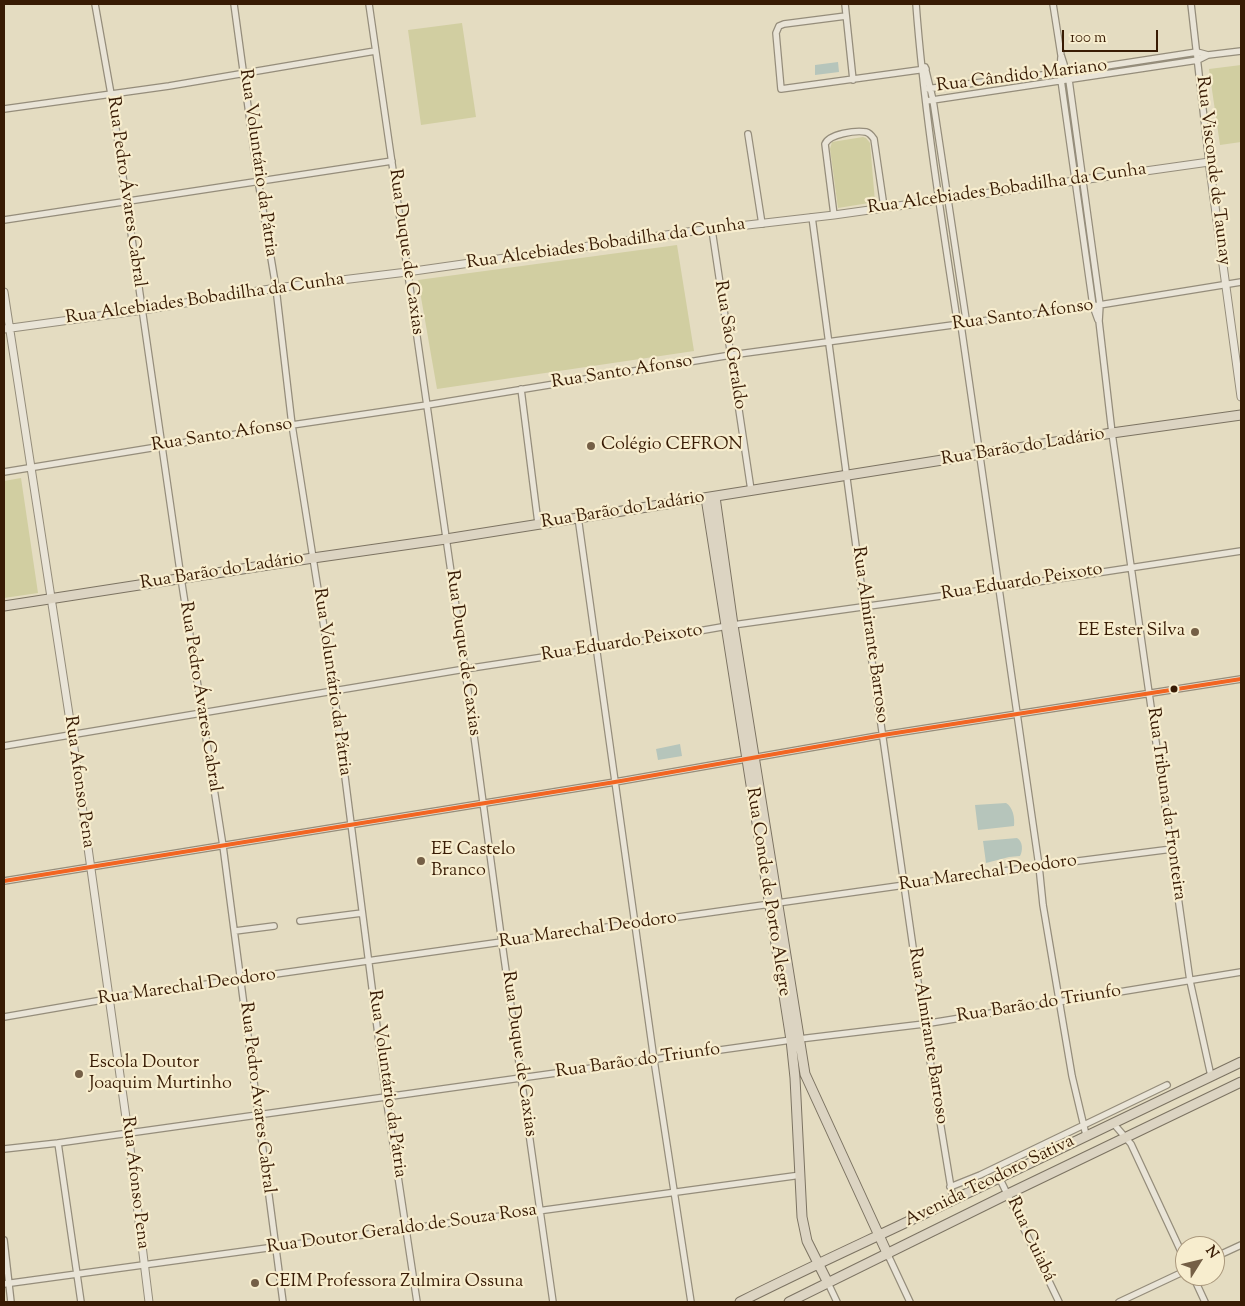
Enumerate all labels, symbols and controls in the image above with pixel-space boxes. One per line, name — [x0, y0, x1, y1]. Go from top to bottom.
scale bar — [1065, 20, 1161, 52]
text: 100 m — [1070, 28, 1106, 49]
street label: Rua Cândido Mariano — [935, 56, 1109, 98]
street label: Rua Voluntário da Pátria — [233, 68, 281, 258]
street label: Rua Visconde de Taunay — [1190, 75, 1234, 267]
street label: Rua Pedro Ávares Cabral — [101, 95, 149, 289]
street label: Rua Alcebiades Bobadilha da Cunha — [866, 160, 1148, 220]
street label: Rua Duque de Caxias — [383, 168, 427, 336]
street label: Rua Alcebiades Bobadilha da Cunha — [465, 215, 747, 275]
street label: Rua Alcebiades Bobadilha da Cunha — [64, 270, 346, 330]
street label: Rua São Geraldo — [708, 279, 750, 411]
street label: Rua Santo Afonso — [951, 295, 1095, 337]
street label: Rua Santo Afonso — [550, 351, 694, 395]
street label: Rua Santo Afonso — [150, 414, 294, 458]
street label: Rua Barão do Ladário — [940, 424, 1106, 472]
place label: Colégio CEFRON — [601, 435, 743, 457]
marker: Colégio CEFRON — [585, 440, 597, 452]
street label: Rua Barão do Ladário — [540, 487, 706, 535]
street label: Rua Almirante Barroso — [846, 545, 892, 725]
street label: Rua Barão do Ladário — [139, 548, 305, 596]
street label: Rua Eduardo Peixoto — [940, 560, 1104, 606]
street label: Rua Duque de Caxias — [440, 569, 484, 737]
street label: Rua Voluntário da Pátria — [307, 587, 355, 777]
street label: Rua Pedro Ávares Cabral — [173, 600, 225, 794]
street label: Rua Eduardo Peixoto — [540, 621, 704, 667]
place label: EE Ester Silva — [1078, 621, 1185, 643]
marker: EE Ester Silva — [1189, 626, 1201, 638]
unlabelled marker — [1169, 684, 1179, 694]
street label: Rua Tribuna da Fronteira — [1141, 706, 1189, 902]
street label: Rua Afonso Pena — [58, 714, 98, 850]
street label: Rua Conde de Porto Alegre — [740, 786, 794, 998]
place label: EE Castelo Branco — [431, 840, 515, 882]
street label: Rua Marechal Deodoro — [898, 851, 1078, 897]
marker: EE Castelo Branco — [415, 855, 427, 867]
street label: Rua Marechal Deodoro — [498, 908, 678, 954]
street label: Rua Almirante Barroso — [902, 946, 952, 1126]
street label: Rua Marechal Deodoro — [97, 965, 277, 1011]
street label: Rua Duque de Caxias — [496, 970, 540, 1138]
street label: Rua Barão do Triunfo — [955, 981, 1123, 1029]
street label: Rua Voluntário da Pátria — [362, 989, 410, 1179]
street label: Rua Pedro Ávares Cabral — [234, 1001, 278, 1195]
street label: Rua Barão do Triunfo — [554, 1040, 722, 1084]
place label: Escola Doutor Joaquim Murtinho — [89, 1053, 232, 1096]
marker: Escola Doutor Joaquim Murtinho — [73, 1068, 85, 1080]
street label: Rua Afonso Pena — [115, 1116, 153, 1250]
street label: Avenida Teodoro Sativa — [902, 1131, 1078, 1233]
street label: Rua Cuiabá — [1001, 1194, 1059, 1286]
street label: Rua Doutor Geraldo de Souza Rosa — [266, 1200, 538, 1260]
north arrow — [1175, 1236, 1225, 1286]
text: N — [1200, 1242, 1223, 1263]
place label: CEIM Professora Zulmira Ossuna — [265, 1272, 523, 1294]
marker: CEIM Professora Zulmira Ossuna — [249, 1277, 261, 1289]

